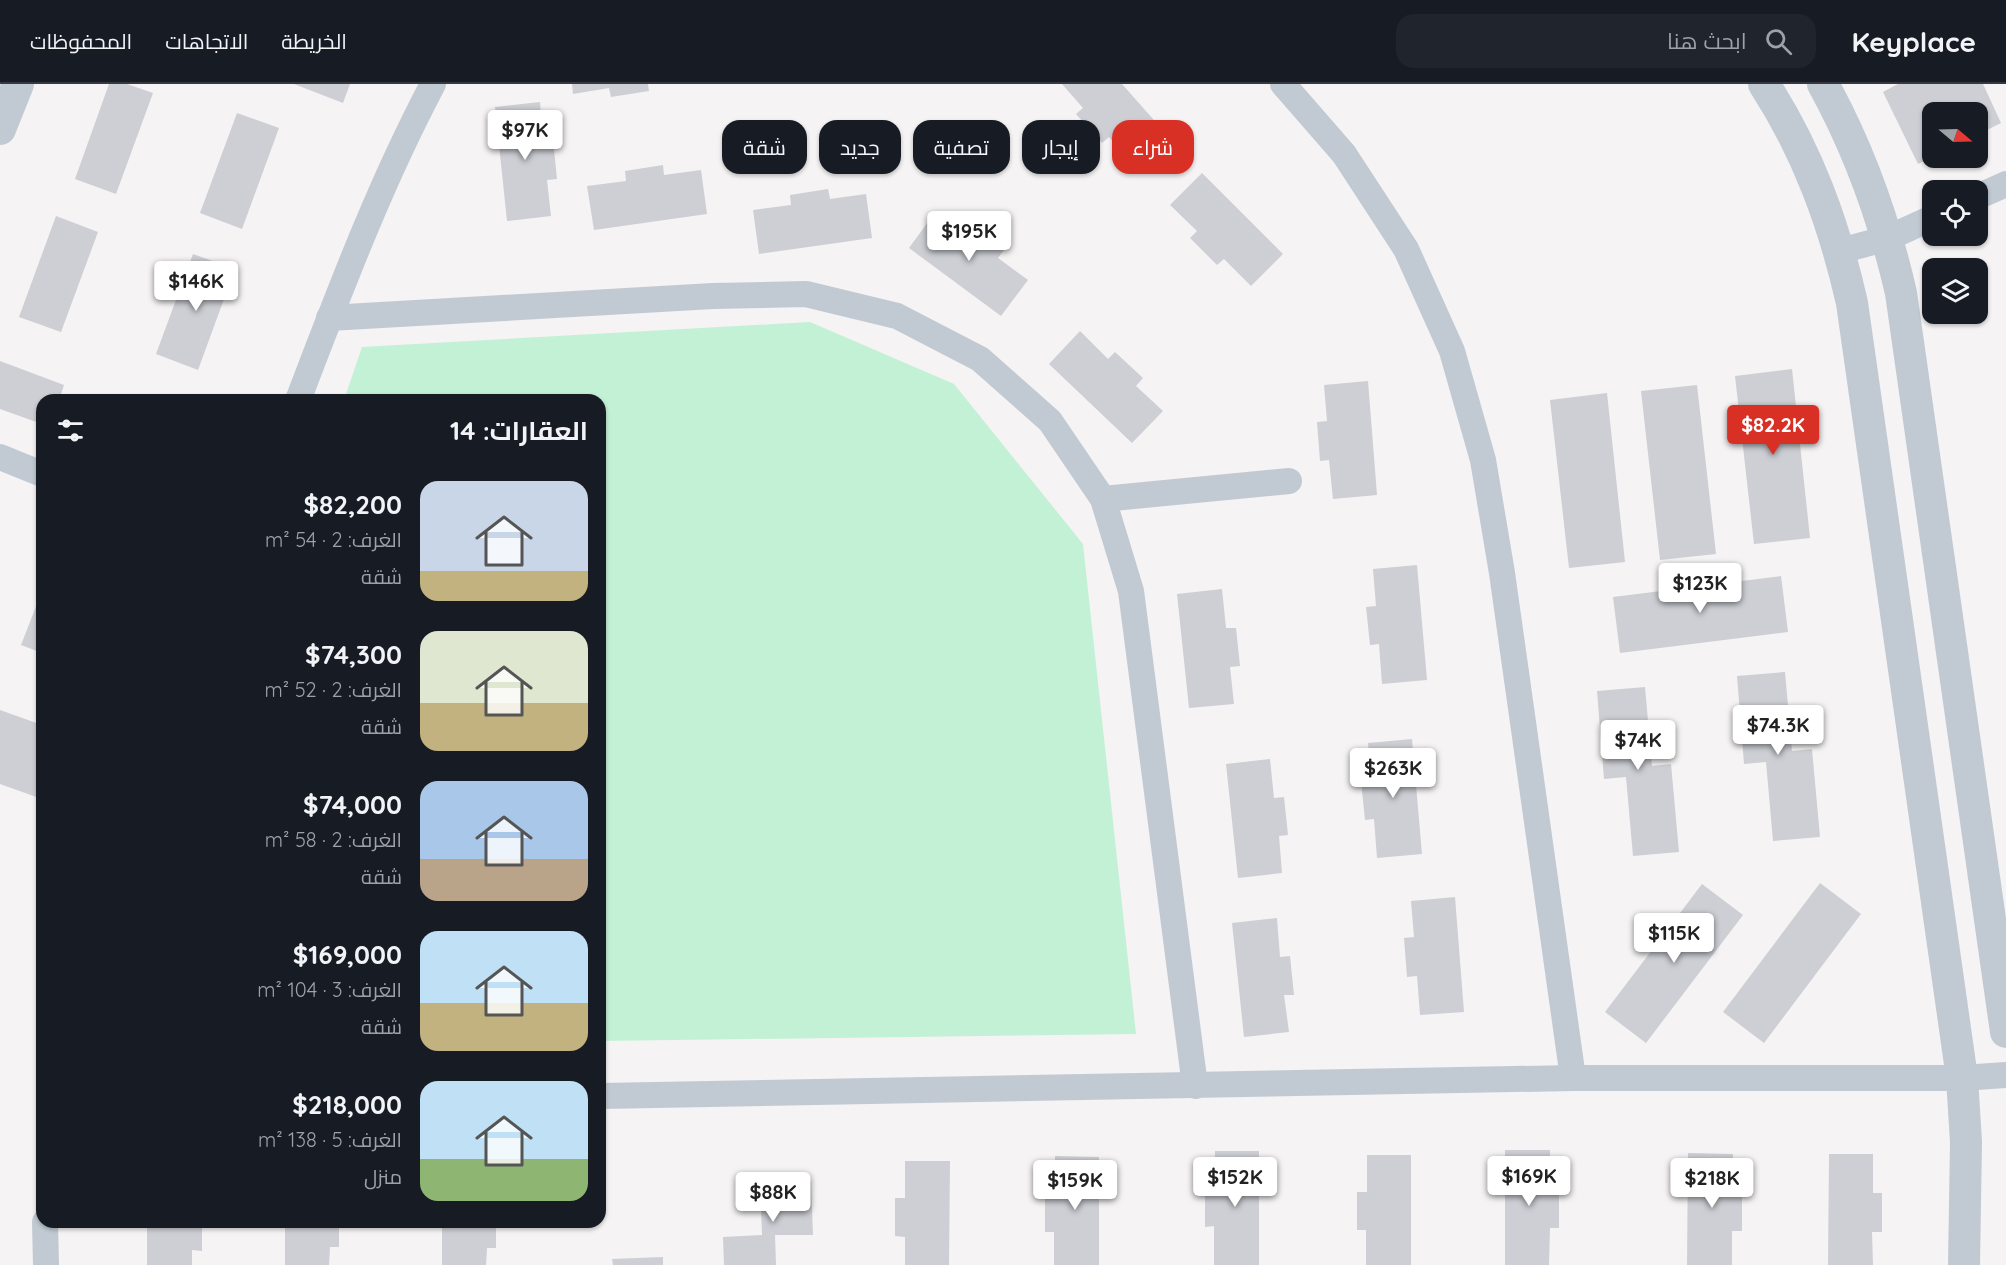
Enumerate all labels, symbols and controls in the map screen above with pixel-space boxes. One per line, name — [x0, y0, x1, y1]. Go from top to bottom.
search box — [1396, 14, 1816, 68]
text: Keyplace — [1852, 24, 1976, 59]
icon: search — [1762, 25, 1795, 58]
text: ابحث هنا — [1667, 27, 1747, 55]
text: المحفوظات — [30, 28, 132, 54]
text: الاتجاهات — [165, 28, 248, 54]
text: الخريطة — [281, 28, 347, 54]
north arrow — [1922, 102, 1988, 168]
map controls — [1922, 102, 1988, 324]
pin: $97K — [489, 110, 561, 161]
text: $97K — [502, 117, 548, 142]
chip: شقة — [722, 120, 807, 174]
chip: جديد — [819, 120, 901, 174]
chip: تصفية — [913, 120, 1010, 174]
chip: إيجار — [1022, 120, 1100, 174]
chip: شراء — [1112, 120, 1194, 174]
button: locate — [1922, 180, 1988, 246]
pin: $195K — [927, 211, 1011, 262]
text: $195K — [941, 218, 997, 243]
button: layers — [1922, 258, 1988, 324]
pin: $146K — [154, 261, 238, 312]
text: $146K — [168, 268, 224, 293]
pin: $82.2K — [1724, 405, 1822, 456]
text: $82.2K — [1741, 412, 1805, 437]
icon: filters — [54, 414, 87, 447]
text: العقارات: 14 — [450, 414, 588, 447]
text: $82,200 — [304, 488, 402, 521]
icon: home — [468, 505, 540, 577]
text: الغرف: 2 · 54 m² — [265, 527, 402, 552]
pin: $123K — [1658, 563, 1742, 614]
text: شقة — [361, 564, 402, 589]
text: $123K — [1673, 570, 1727, 595]
text: $74,300 — [305, 638, 402, 671]
icon: home — [468, 655, 540, 727]
text: الغرف: 2 · 52 m² — [265, 677, 402, 702]
pin: $74.3K — [1729, 705, 1827, 756]
text: $74.3K — [1747, 712, 1809, 737]
text: شقة — [361, 714, 402, 739]
pin: $74K — [1602, 720, 1674, 771]
text: $74K — [1615, 727, 1661, 752]
pin: $263K — [1351, 748, 1435, 799]
text: $263K — [1364, 755, 1422, 780]
text: $74,000 — [303, 788, 402, 821]
icon: home — [468, 805, 540, 877]
text: الغرف: 2 · 58 m² — [265, 827, 402, 852]
text: شقة — [361, 864, 402, 889]
pin: $115K — [1632, 913, 1716, 964]
text: $115K — [1648, 920, 1700, 945]
text: $169,000 — [293, 938, 402, 971]
icon: home — [468, 955, 540, 1027]
text: الغرف: 3 · 104 m² — [257, 977, 402, 1002]
text: شقة — [361, 1014, 402, 1039]
text: $218,000 — [292, 1088, 402, 1121]
icon: home — [468, 1105, 540, 1177]
text: الغرف: 5 · 138 m² — [258, 1127, 402, 1152]
pin: $169K — [1487, 1156, 1571, 1207]
pin: $152K — [1193, 1157, 1277, 1208]
pin: $218K — [1670, 1158, 1754, 1209]
pin: $159K — [1033, 1160, 1117, 1211]
text: $169K — [1501, 1163, 1557, 1188]
text: منزل — [364, 1164, 402, 1189]
text: $152K — [1207, 1164, 1263, 1189]
text: $218K — [1684, 1165, 1740, 1190]
text: $159K — [1047, 1167, 1103, 1192]
pin: $88K — [737, 1172, 809, 1223]
text: $88K — [750, 1179, 796, 1204]

